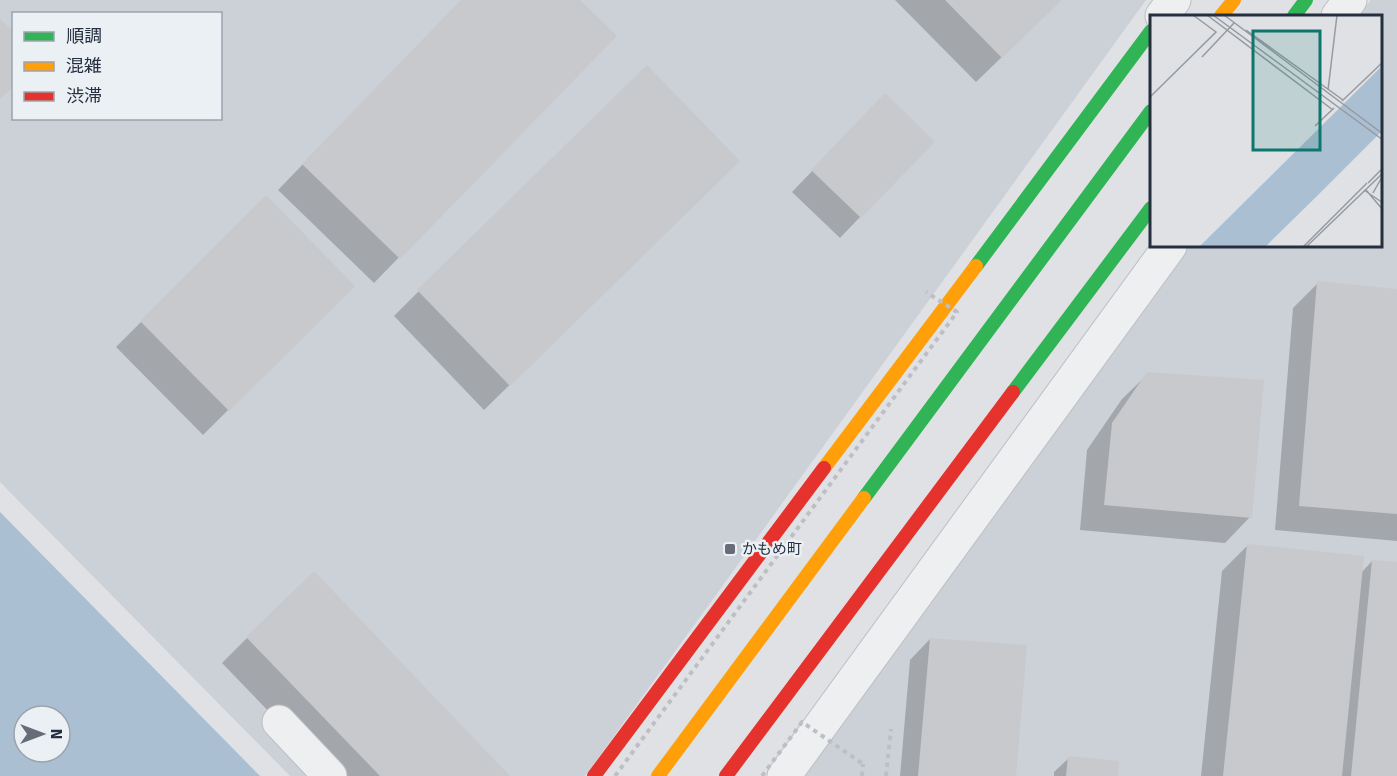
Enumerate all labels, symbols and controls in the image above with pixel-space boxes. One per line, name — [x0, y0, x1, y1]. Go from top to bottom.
legend — [12, 12, 222, 120]
inset map — [1150, 15, 1382, 248]
text: 順調 — [66, 25, 102, 47]
text: 混雑 — [66, 55, 102, 77]
text: 渋滞 — [66, 85, 102, 107]
place label: かもめ町 — [742, 540, 802, 558]
marker: かもめ町 — [723, 542, 737, 556]
north arrow — [12, 704, 72, 764]
text: N — [47, 729, 66, 739]

